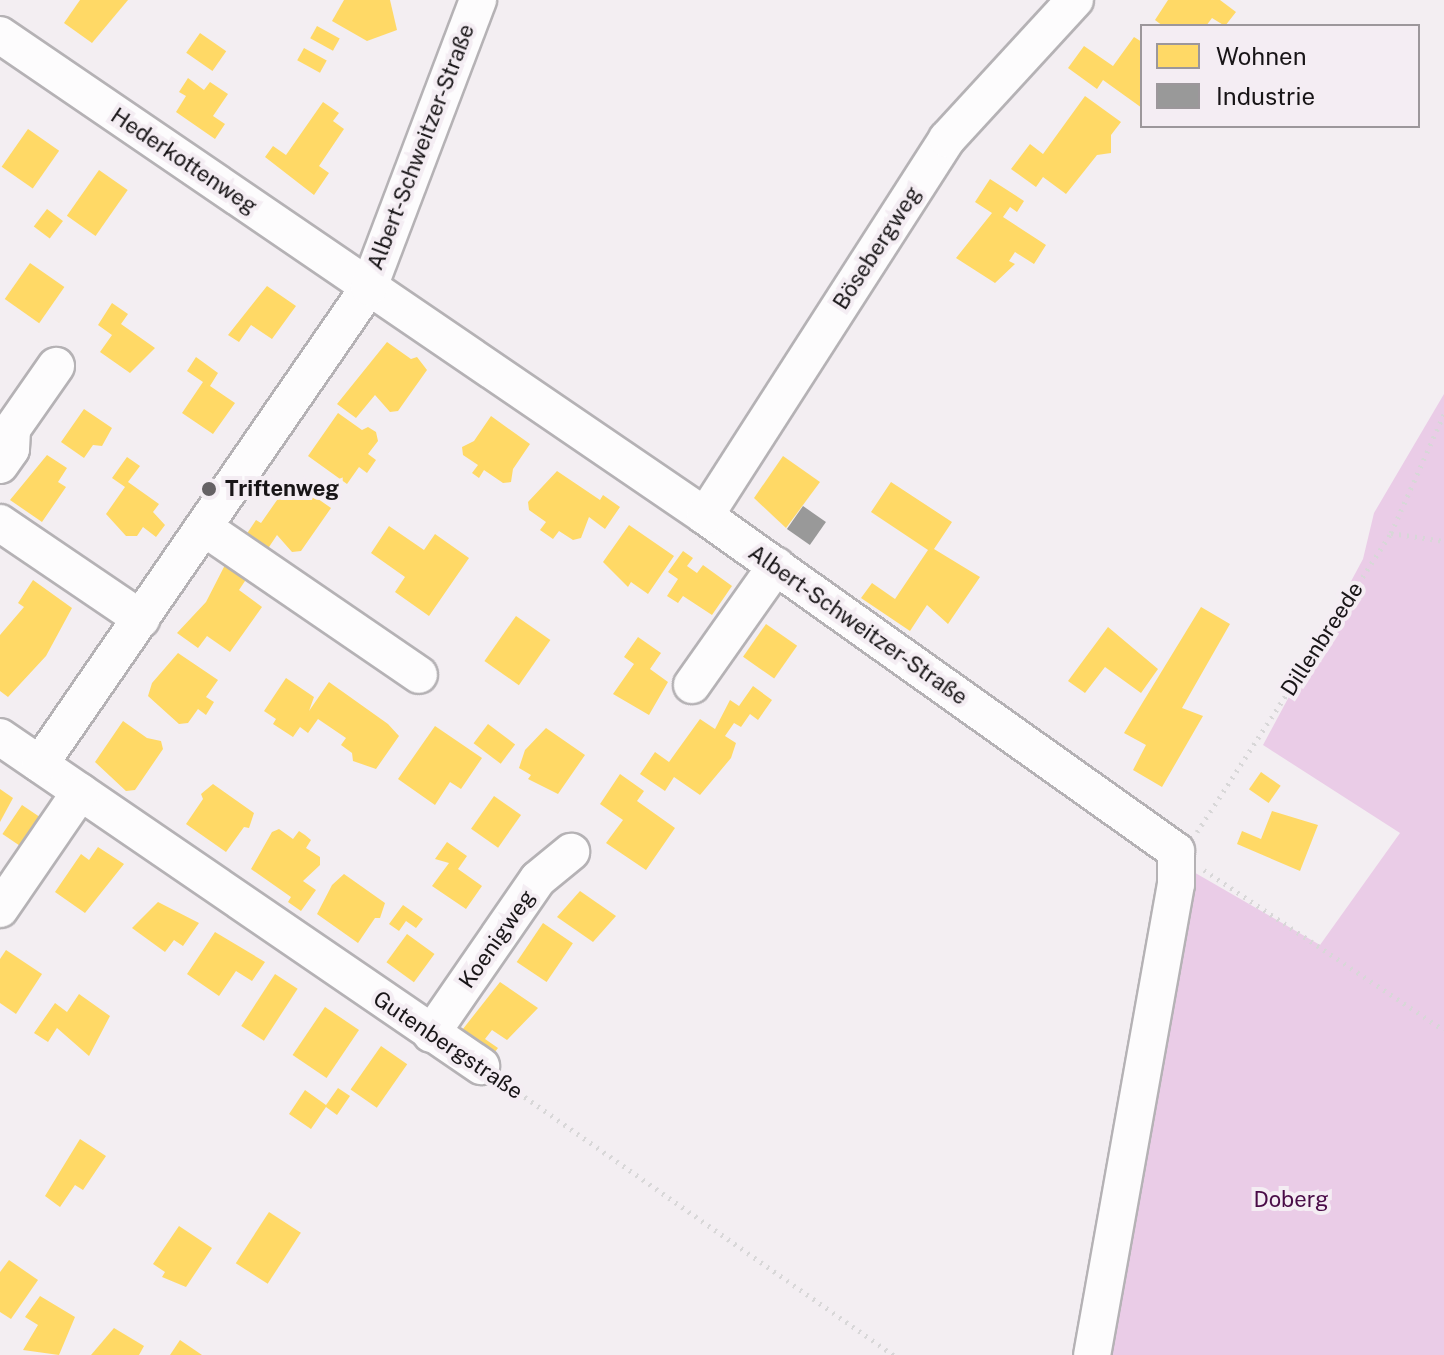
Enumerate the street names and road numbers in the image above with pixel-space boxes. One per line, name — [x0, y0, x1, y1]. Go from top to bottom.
street label: Albert-Schweitzer-Straße — [362, 20, 480, 274]
street label: Hederkottenweg — [106, 102, 262, 220]
street label: Bösebergweg — [827, 182, 927, 314]
street label: Albert-Schweitzer-Straße — [743, 539, 973, 711]
street label: Dillenbreede — [1275, 577, 1369, 701]
street label: Koenigweg — [453, 885, 541, 993]
street label: Gutenbergstraße — [368, 985, 528, 1105]

